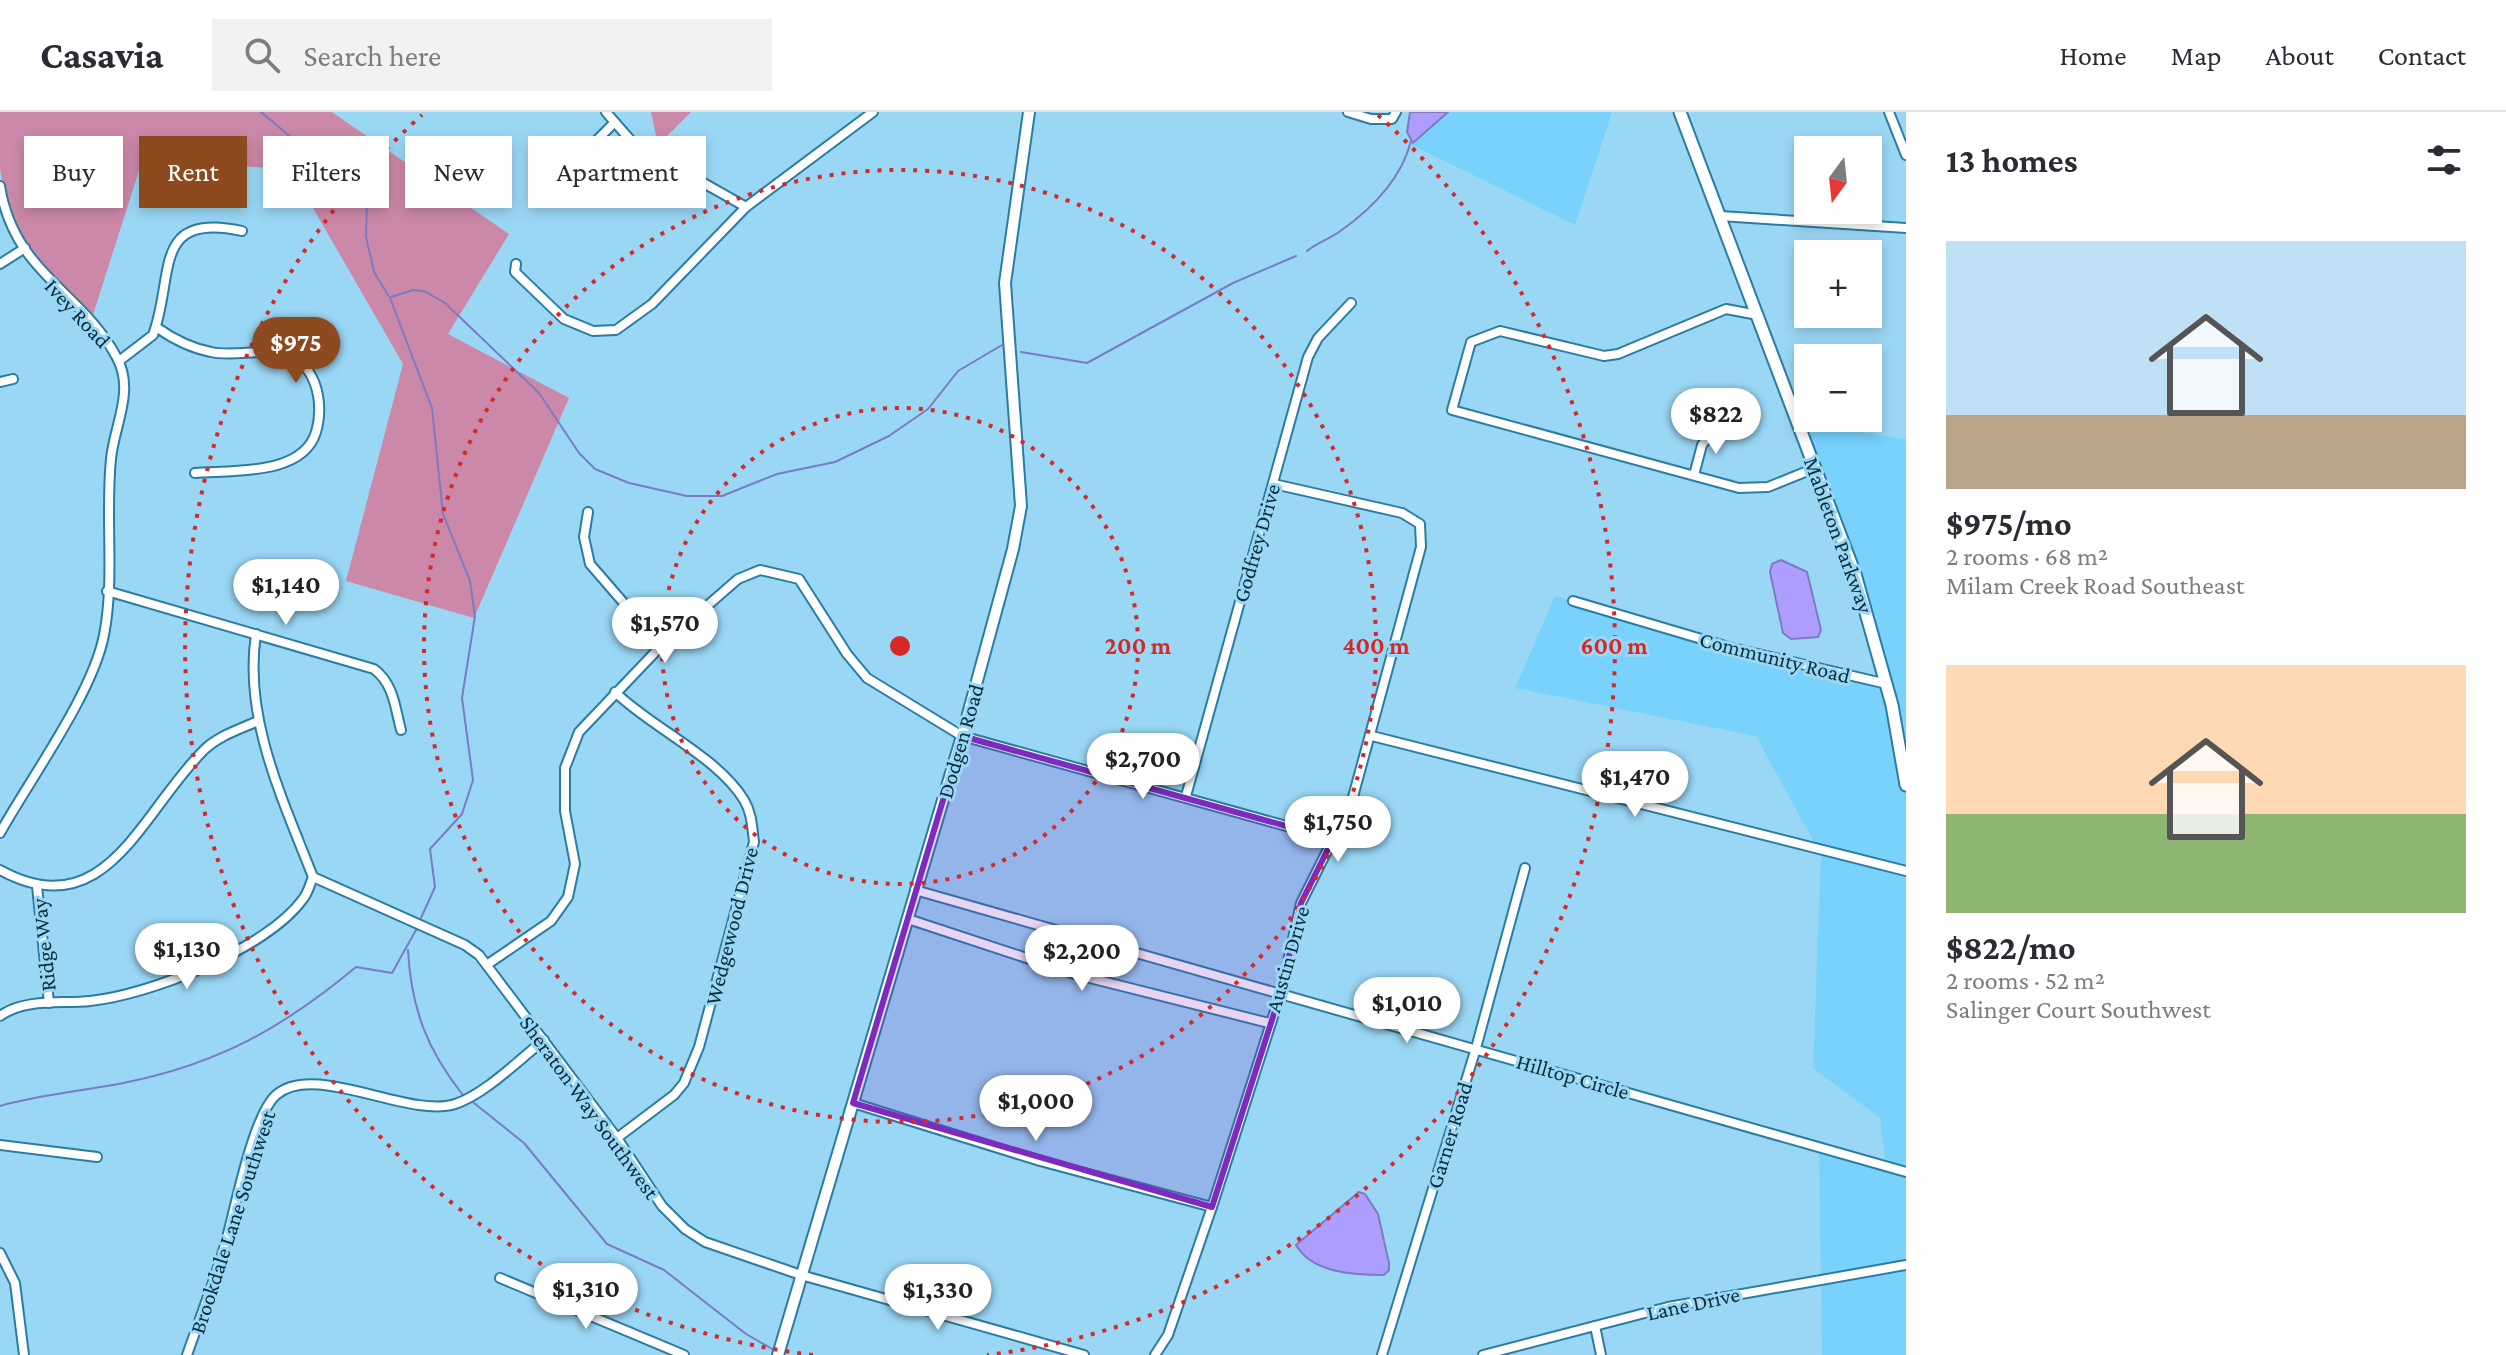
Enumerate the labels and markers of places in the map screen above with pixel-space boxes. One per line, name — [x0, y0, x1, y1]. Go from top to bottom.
pin: $975 — [249, 317, 343, 385]
pin: $822 — [1669, 388, 1763, 456]
pin: $1,140 — [221, 559, 351, 627]
pin: $1,570 — [600, 597, 730, 665]
centre of rings — [886, 632, 914, 660]
pin: $2,700 — [1078, 733, 1208, 801]
pin: $1,470 — [1570, 751, 1700, 819]
pin: $1,750 — [1273, 796, 1403, 864]
pin: $1,130 — [122, 923, 252, 991]
pin: $2,200 — [1017, 925, 1147, 993]
pin: $1,010 — [1342, 977, 1472, 1045]
pin: $1,000 — [971, 1075, 1101, 1143]
pin: $1,310 — [521, 1263, 651, 1331]
pin: $1,330 — [873, 1264, 1003, 1332]

